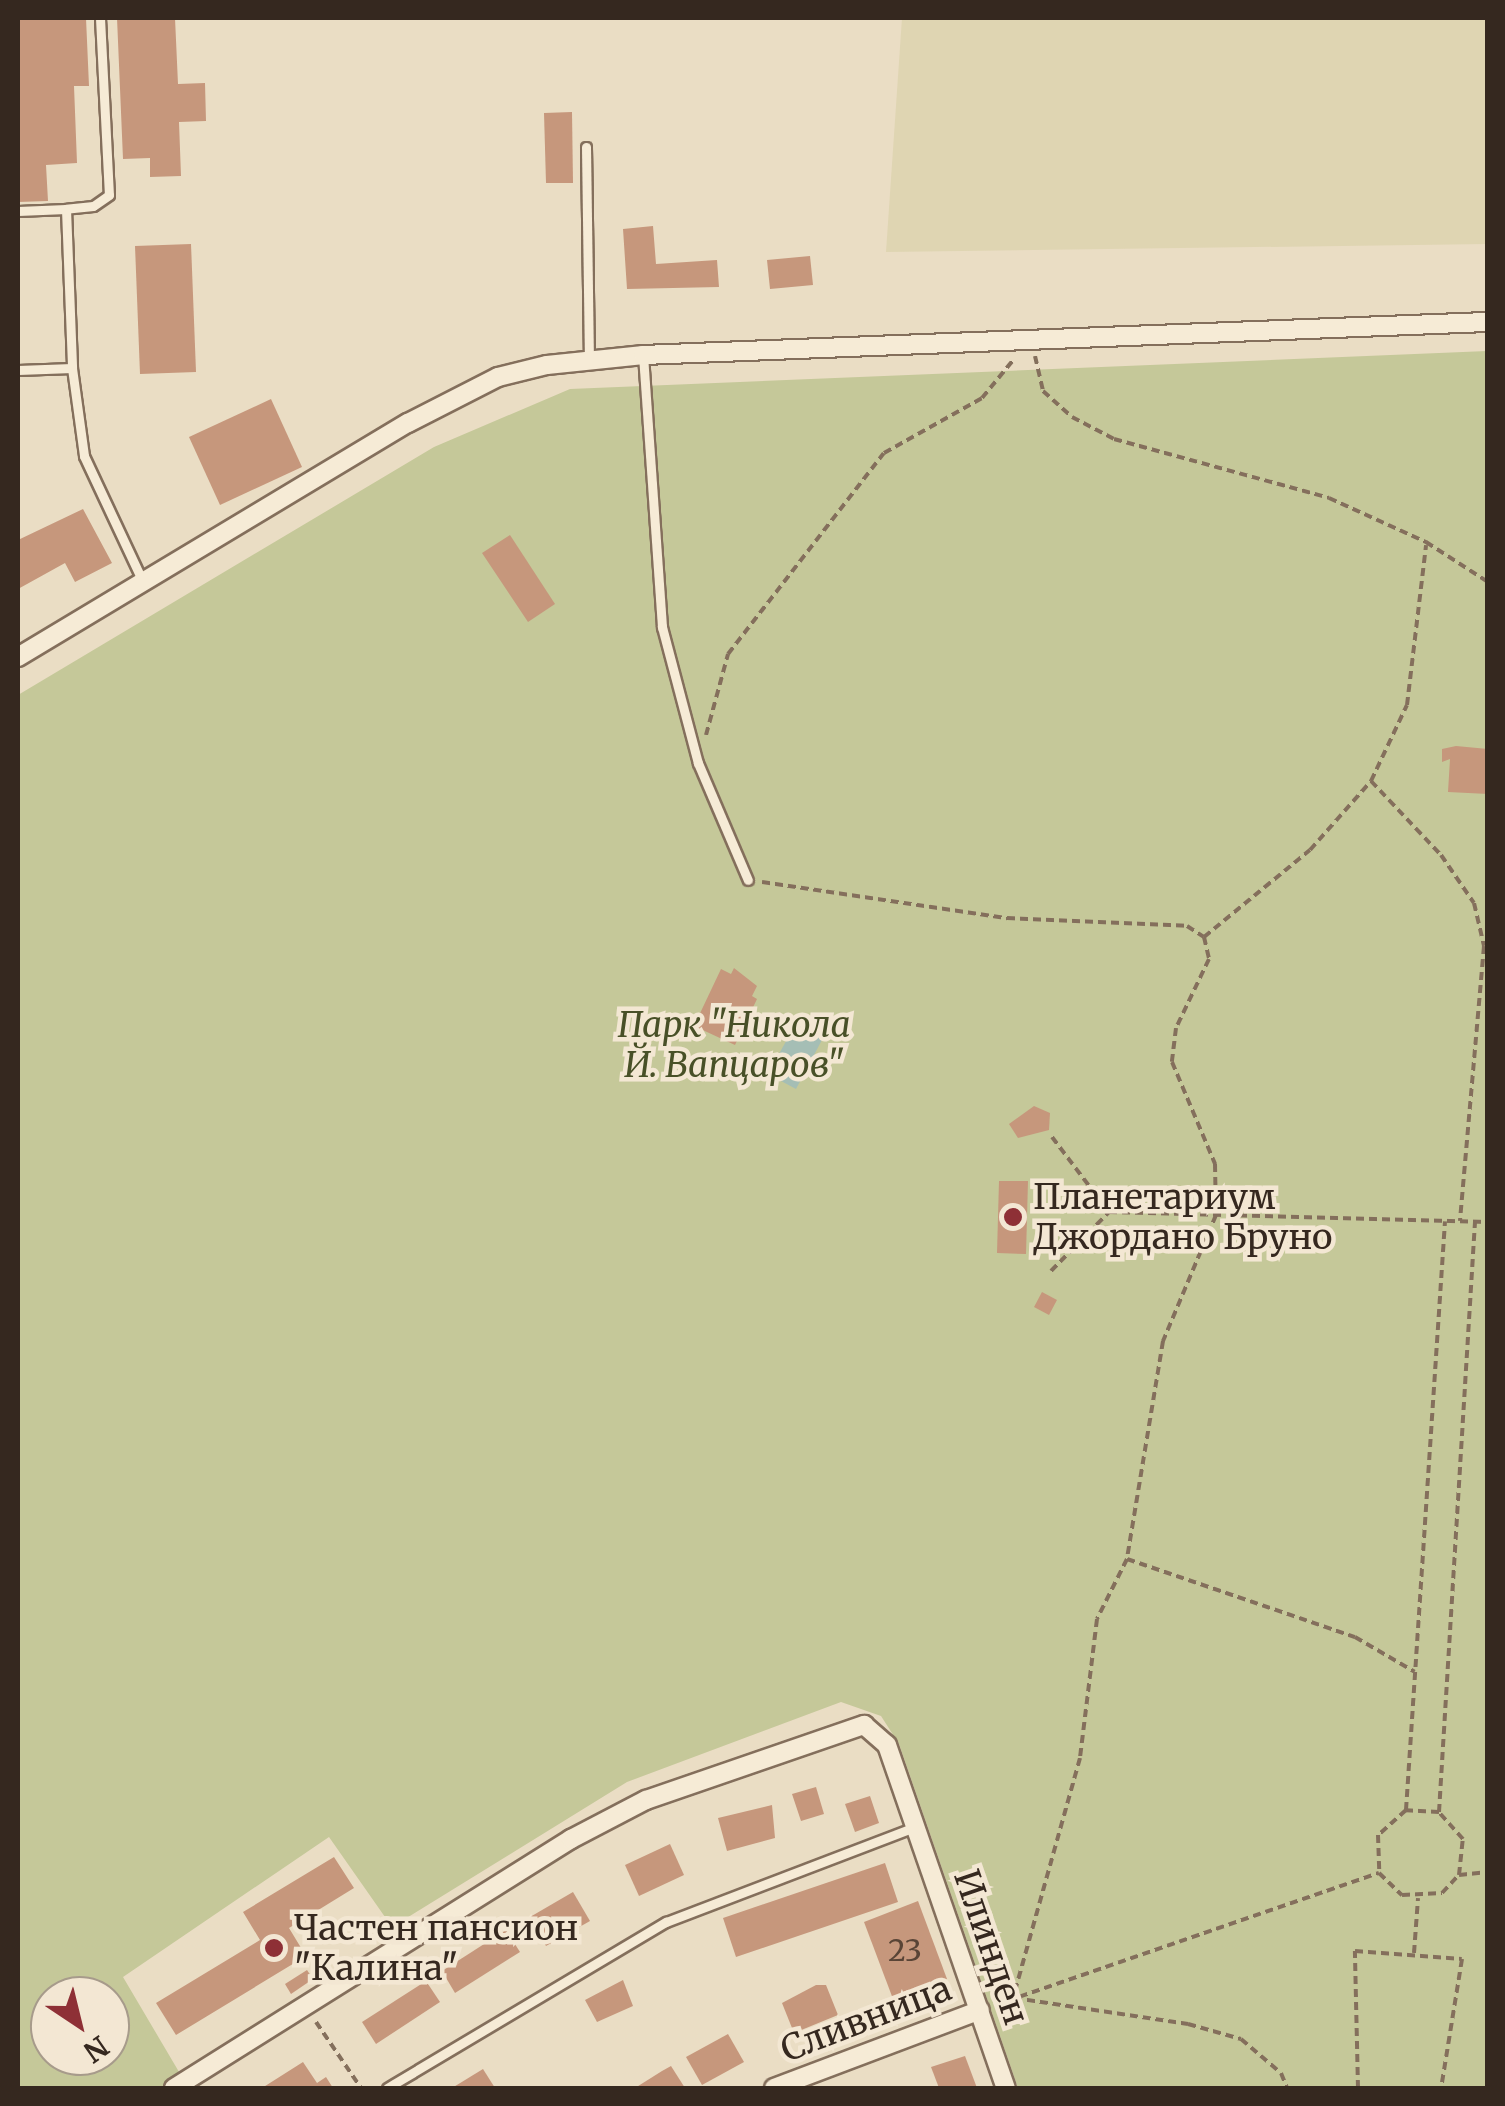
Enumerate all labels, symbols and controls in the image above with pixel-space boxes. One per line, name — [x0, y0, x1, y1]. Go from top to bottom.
park label: Парк "Никола Й. Вапцаров" — [618, 1004, 850, 1086]
place label: Планетариум Джордано Бруно — [1033, 1176, 1333, 1258]
marker: Планетариум Джордано Бруно — [1002, 1206, 1024, 1228]
street label: Илинден — [945, 1864, 1037, 2030]
place label: Частен пансион "Калина" — [294, 1907, 578, 1989]
house number: 23 — [888, 1932, 922, 1968]
marker: Частен пансион "Калина" — [263, 1937, 285, 1959]
street label: Сливница — [775, 1967, 957, 2071]
north arrow — [30, 1976, 130, 2076]
text: N — [77, 2028, 115, 2070]

